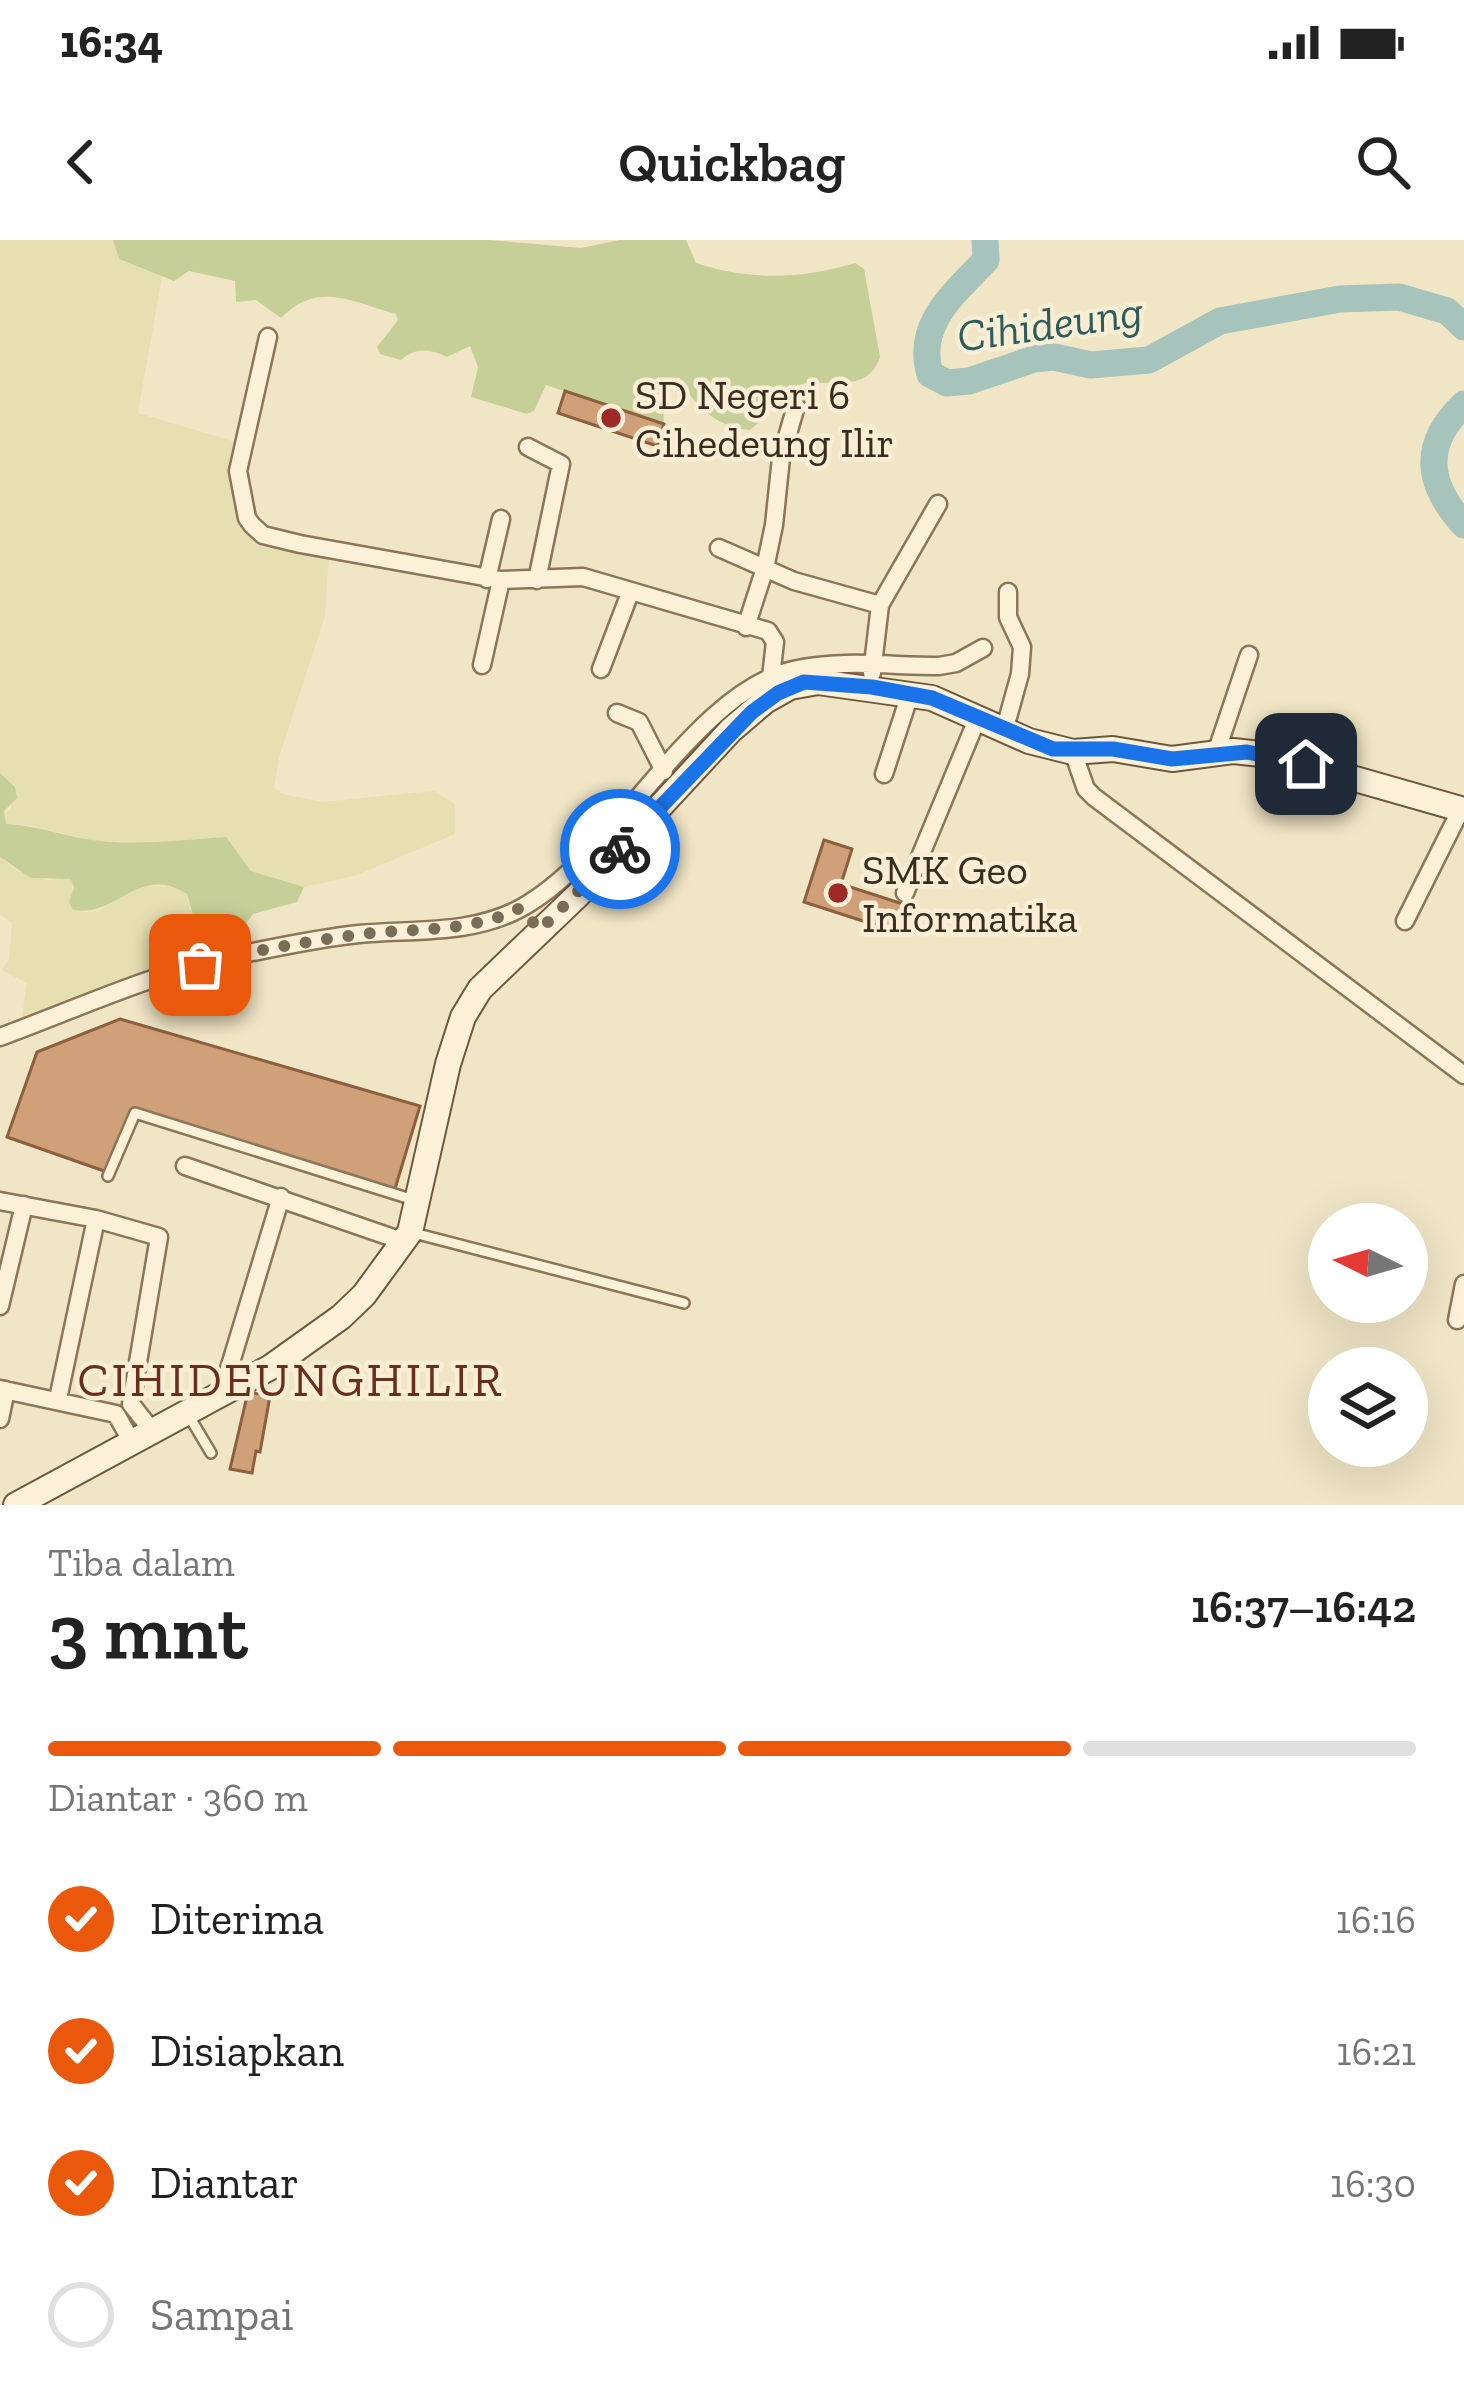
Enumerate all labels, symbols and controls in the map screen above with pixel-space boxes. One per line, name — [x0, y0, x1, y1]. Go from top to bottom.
text: 16:34 — [60, 15, 163, 69]
icon: back — [48, 129, 114, 195]
icon: search — [1350, 129, 1416, 195]
text: Quickbag — [619, 130, 845, 195]
water label: Cihideung — [954, 284, 1147, 364]
place label: SD Negeri 6 Cihedeung Ilir — [635, 369, 894, 468]
marker: SD Negeri 6 Cihedeung Ilir — [598, 405, 624, 431]
pin — [1255, 713, 1357, 815]
icon: home — [1273, 731, 1339, 797]
courier — [560, 789, 680, 909]
icon: bike — [587, 816, 653, 882]
place label: SMK Geo Informatika — [862, 844, 1078, 943]
marker: SMK Geo Informatika — [825, 880, 851, 906]
pin — [149, 914, 251, 1016]
icon: bag — [167, 932, 233, 998]
north arrow — [1308, 1203, 1428, 1323]
map controls — [1308, 1203, 1428, 1467]
button: layers — [1308, 1347, 1428, 1467]
district label: CIHIDEUNGHILIR — [77, 1351, 505, 1408]
text: Tiba dalam — [48, 1539, 235, 1586]
text: 16:37–16:42 — [1191, 1580, 1416, 1634]
text: 3 mnt — [48, 1584, 248, 1678]
text: Diantar · 360 m — [48, 1774, 308, 1821]
icon: check — [48, 1886, 114, 1952]
text: Diterima — [150, 1892, 324, 1946]
text: 16:16 — [1336, 1896, 1416, 1943]
icon: check — [48, 2018, 114, 2084]
text: Disiapkan — [150, 2024, 344, 2078]
text: 16:21 — [1336, 2028, 1416, 2075]
icon: check — [48, 2150, 114, 2216]
text: Diantar — [150, 2156, 299, 2210]
text: 16:30 — [1330, 2160, 1416, 2207]
text: Sampai — [150, 2288, 294, 2342]

